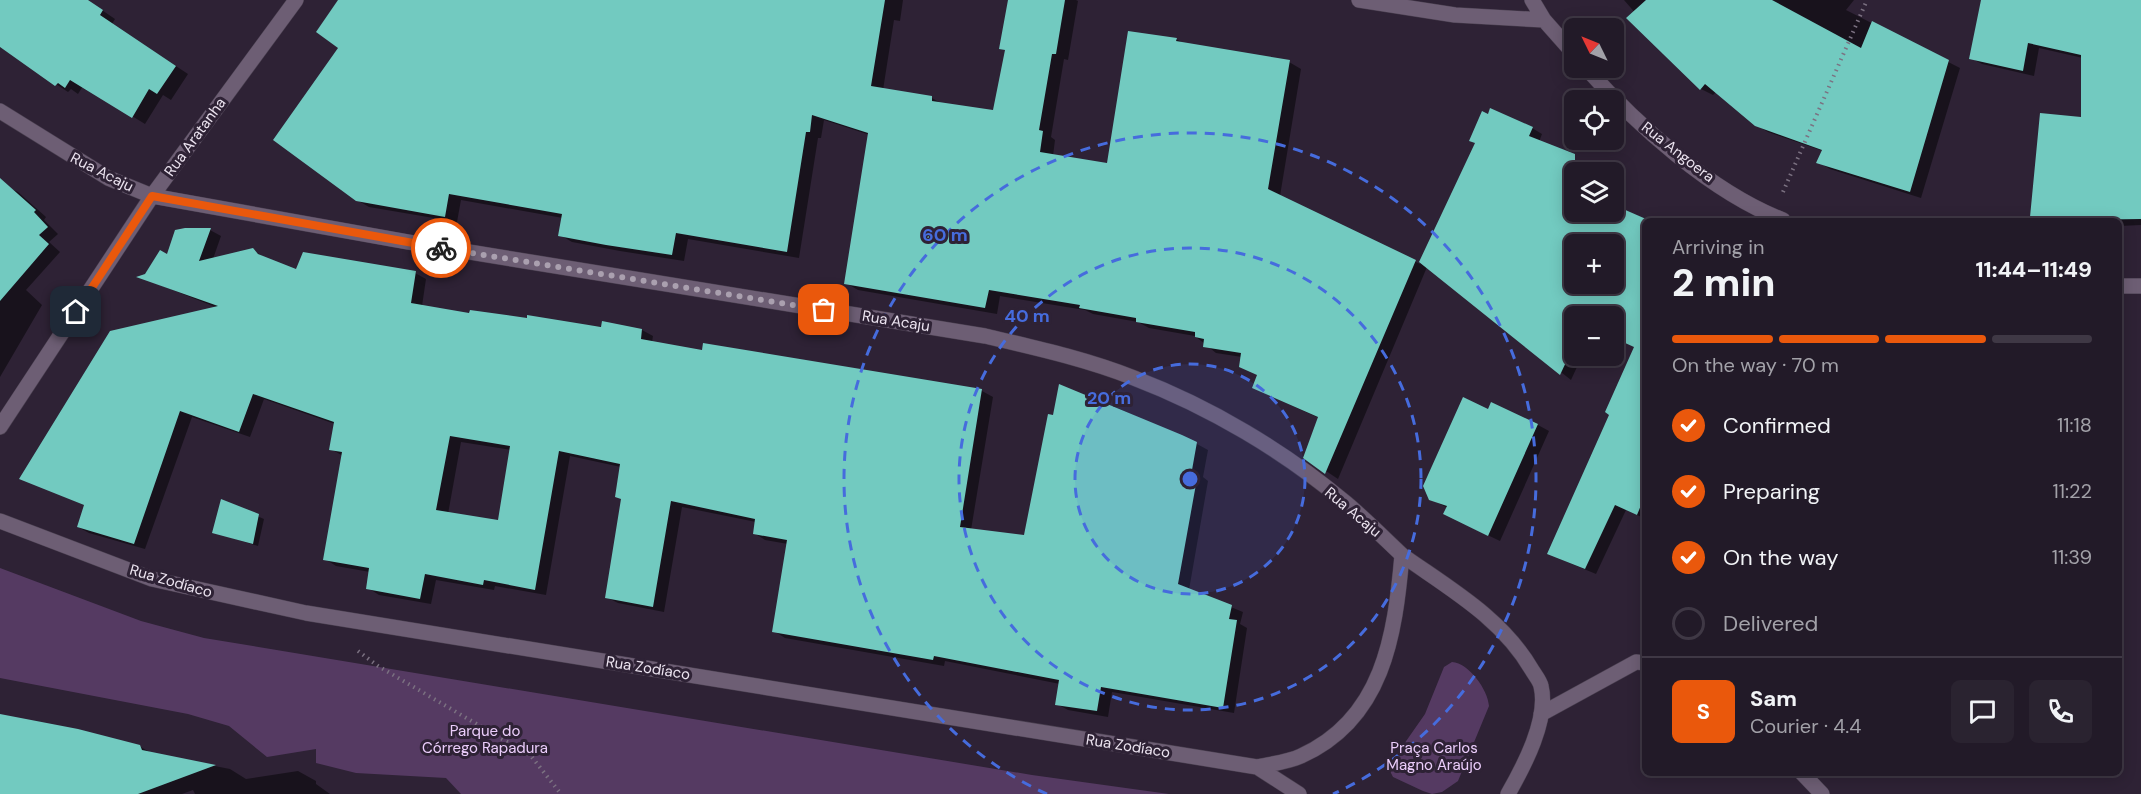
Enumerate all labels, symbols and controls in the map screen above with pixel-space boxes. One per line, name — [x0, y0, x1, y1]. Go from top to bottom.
north arrow — [1564, 18, 1624, 78]
map controls — [1564, 18, 1624, 366]
button: locate — [1564, 90, 1624, 150]
street label: Rua Aratanha — [160, 94, 230, 180]
street label: Rua Angoera — [1637, 117, 1719, 187]
street label: Rua Acaju — [67, 148, 137, 196]
button: layers — [1564, 162, 1624, 222]
courier — [411, 218, 471, 278]
text: 60 m — [922, 223, 968, 247]
icon: bike — [425, 232, 458, 265]
button: + — [1564, 234, 1624, 294]
text: Arriving in — [1672, 234, 1764, 260]
text: 11:44–11:49 — [1976, 255, 2092, 284]
text: 2 min — [1672, 257, 1776, 308]
pin — [798, 284, 849, 335]
pin — [50, 286, 101, 337]
icon: bag — [807, 293, 840, 326]
icon: home — [59, 295, 92, 328]
text: 40 m — [1004, 304, 1050, 328]
street label: Rua Acaju — [861, 306, 931, 336]
button: − — [1564, 306, 1624, 366]
text: On the way · 70 m — [1672, 352, 1839, 378]
text: 20 m — [1087, 386, 1131, 410]
icon: check — [1672, 409, 1705, 442]
text: Confirmed — [1723, 411, 1831, 440]
text: 11:18 — [2057, 412, 2092, 438]
centre of rings — [1180, 469, 1200, 489]
icon: check — [1672, 475, 1705, 508]
text: Preparing — [1723, 477, 1820, 506]
text: 11:22 — [2052, 478, 2092, 504]
street label: Rua Acaju — [1320, 482, 1386, 542]
icon: check — [1672, 541, 1705, 574]
text: On the way — [1723, 543, 1838, 572]
text: 11:39 — [2052, 544, 2092, 570]
street label: Rua Zodíaco — [127, 560, 215, 602]
text: Delivered — [1723, 609, 1818, 638]
street label: Rua Zodíaco — [604, 651, 692, 685]
button: chat — [1951, 680, 2014, 743]
button: phone — [2029, 680, 2092, 743]
text: Sam — [1750, 684, 1797, 713]
text: S — [1697, 697, 1710, 726]
text: Courier · 4.4 — [1750, 713, 1861, 739]
park label: Parque do Córrego Rapadura — [422, 721, 548, 758]
street label: Rua Zodíaco — [1084, 729, 1172, 763]
park label: Praça Carlos Magno Araújo — [1386, 738, 1482, 775]

